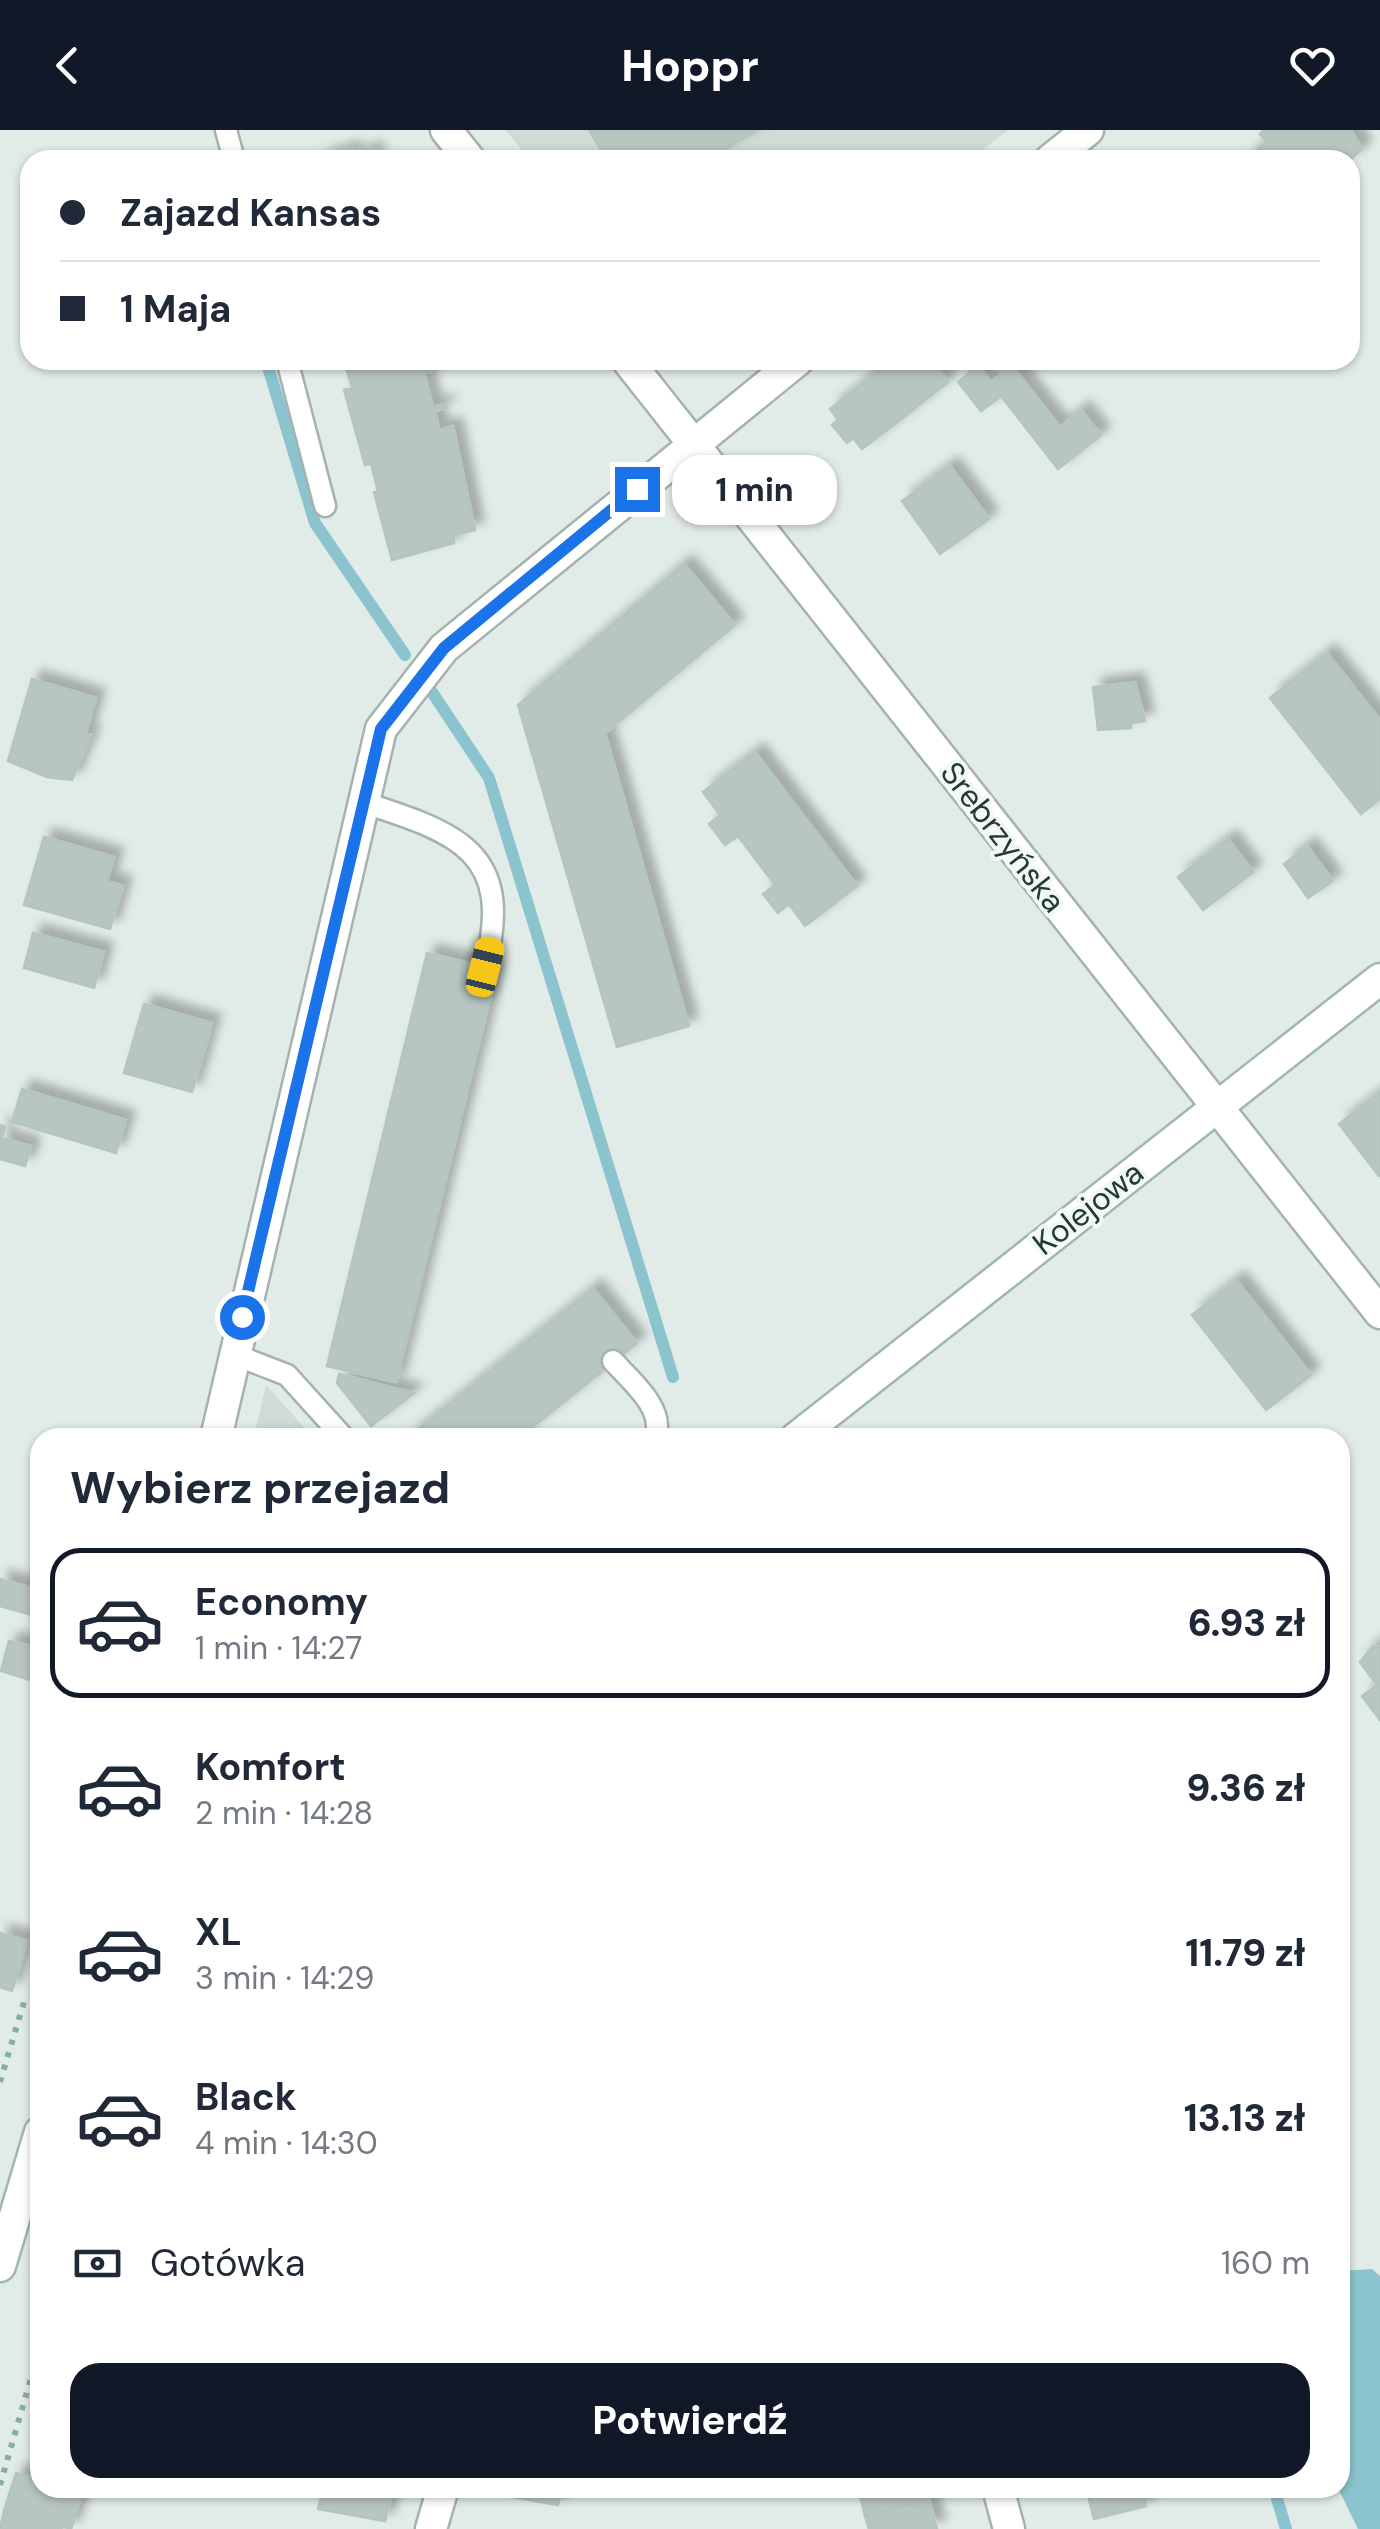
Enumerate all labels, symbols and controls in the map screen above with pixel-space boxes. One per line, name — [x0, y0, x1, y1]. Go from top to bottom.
text: Hoppr — [621, 36, 759, 95]
icon: back — [40, 38, 95, 93]
icon: heart — [1285, 38, 1340, 93]
text: Zajazd Kansas — [120, 188, 381, 238]
text: 1 Maja — [120, 284, 231, 334]
callout: 1 min — [672, 454, 837, 524]
route end — [615, 467, 660, 512]
text: 1 min — [715, 469, 794, 511]
street label: Srebrzyńska — [931, 753, 1075, 921]
car — [463, 934, 507, 1000]
street label: Kolejowa — [1024, 1152, 1152, 1264]
route start — [220, 1295, 265, 1340]
text: Wybierz przejazd — [70, 1458, 450, 1517]
text: Economy — [195, 1577, 368, 1627]
icon: car — [75, 1578, 165, 1668]
text: 6.93 zł — [1188, 1598, 1305, 1648]
text: 1 min · 14:27 — [195, 1627, 362, 1669]
text: Komfort — [195, 1742, 346, 1792]
icon: car — [75, 1743, 165, 1833]
text: 9.36 zł — [1186, 1763, 1305, 1813]
text: 2 min · 14:28 — [195, 1792, 373, 1834]
text: XL — [195, 1907, 242, 1957]
icon: car — [75, 1908, 165, 1998]
text: 11.79 zł — [1185, 1928, 1305, 1978]
text: 3 min · 14:29 — [195, 1957, 374, 1999]
text: Black — [195, 2072, 297, 2122]
icon: car — [75, 2073, 165, 2163]
text: 13.13 zł — [1184, 2093, 1305, 2143]
text: 4 min · 14:30 — [195, 2122, 378, 2164]
icon: cash — [70, 2236, 125, 2291]
text: Gotówka — [150, 2238, 305, 2288]
text: 160 m — [1221, 2242, 1310, 2284]
button: Potwierdź — [70, 2363, 1310, 2478]

